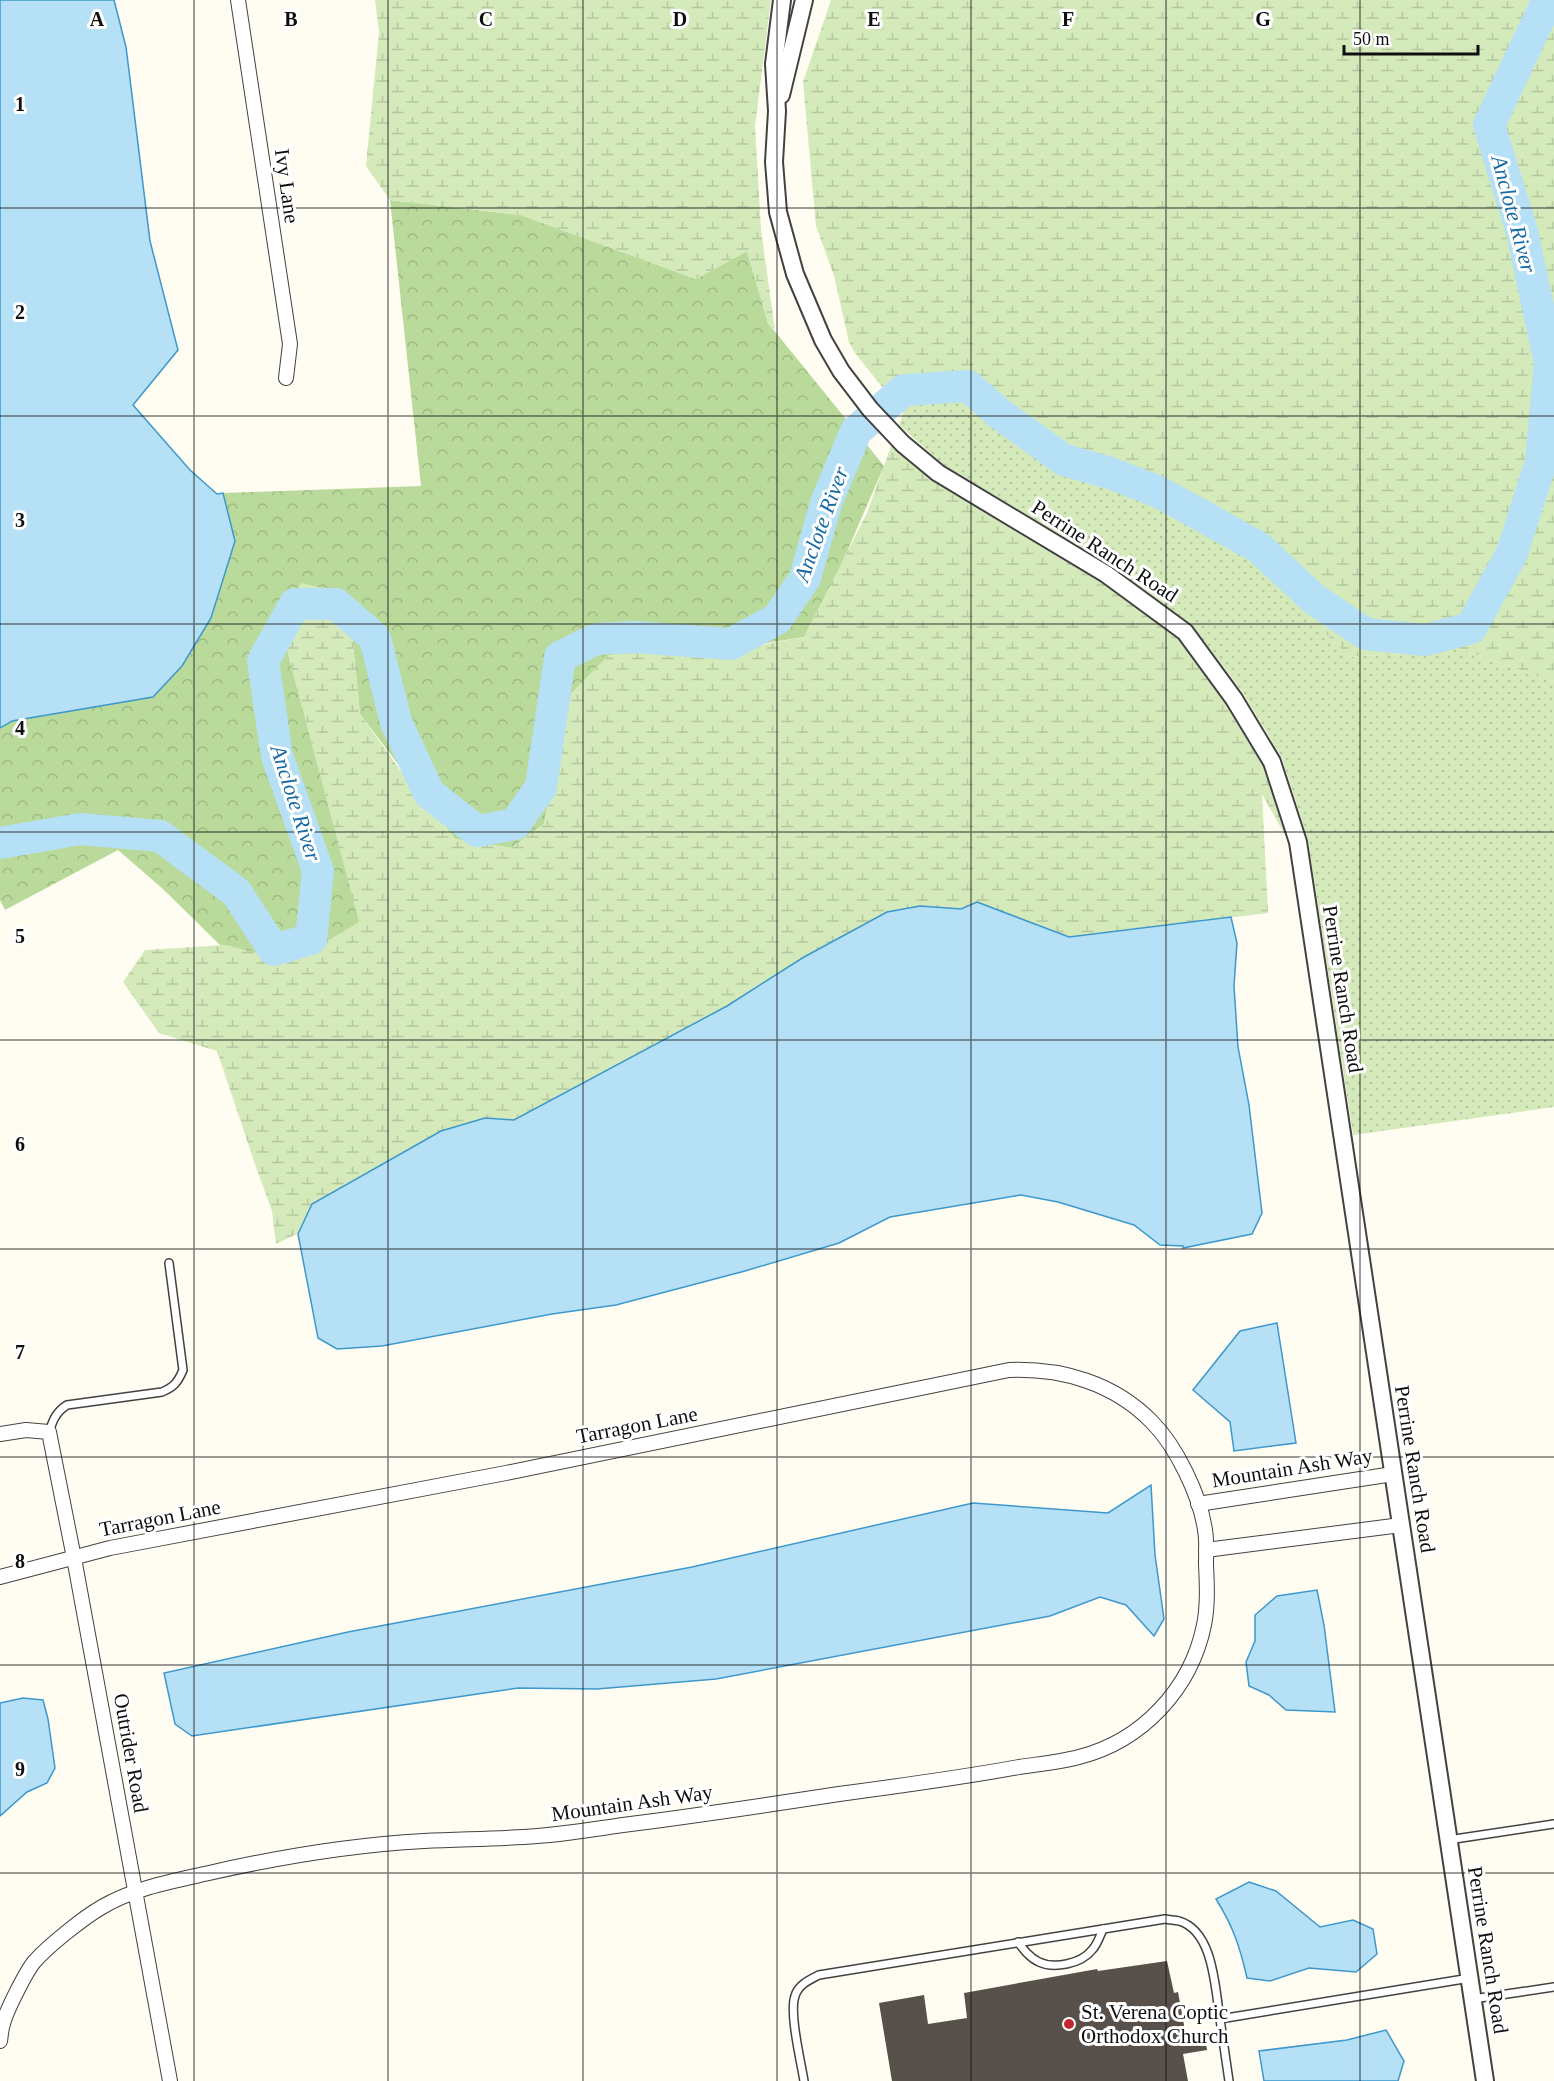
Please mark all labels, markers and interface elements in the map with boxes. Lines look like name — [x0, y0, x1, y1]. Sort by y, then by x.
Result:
text: A — [90, 8, 105, 30]
text: B — [284, 8, 298, 30]
text: C — [479, 8, 493, 30]
text: D — [673, 8, 687, 30]
text: E — [867, 8, 881, 30]
text: F — [1062, 8, 1074, 30]
text: G — [1255, 8, 1271, 30]
scale bar — [1344, 18, 1478, 56]
text: 50 m — [1353, 29, 1390, 49]
text: 1 — [15, 93, 25, 115]
street label: Ivy Lane — [270, 147, 304, 225]
water label: Anclote River — [1486, 151, 1542, 276]
text: 2 — [15, 301, 25, 323]
water label: Anclote River — [788, 463, 853, 587]
street label: Perrine Ranch Road — [1028, 495, 1183, 607]
text: 3 — [15, 509, 25, 531]
text: 4 — [15, 717, 25, 739]
water label: Anclote River — [265, 740, 327, 864]
street label: Perrine Ranch Road — [1318, 904, 1368, 1075]
text: 5 — [15, 925, 25, 947]
text: 6 — [15, 1133, 25, 1155]
text: 7 — [15, 1341, 25, 1363]
street label: Perrine Ranch Road — [1390, 1384, 1440, 1555]
street label: Tarragon Lane — [574, 1402, 700, 1448]
street label: Mountain Ash Way — [1210, 1443, 1375, 1493]
street label: Tarragon Lane — [97, 1495, 223, 1541]
text: 8 — [15, 1550, 25, 1572]
street label: Outrider Road — [109, 1691, 153, 1815]
text: 9 — [15, 1758, 25, 1780]
street label: Mountain Ash Way — [550, 1780, 715, 1826]
street label: Perrine Ranch Road — [1463, 1865, 1513, 2036]
place label: St. Verena Coptic Orthodox Church — [1081, 2000, 1229, 2048]
marker: St. Verena Coptic Orthodox Church — [1062, 2017, 1076, 2031]

